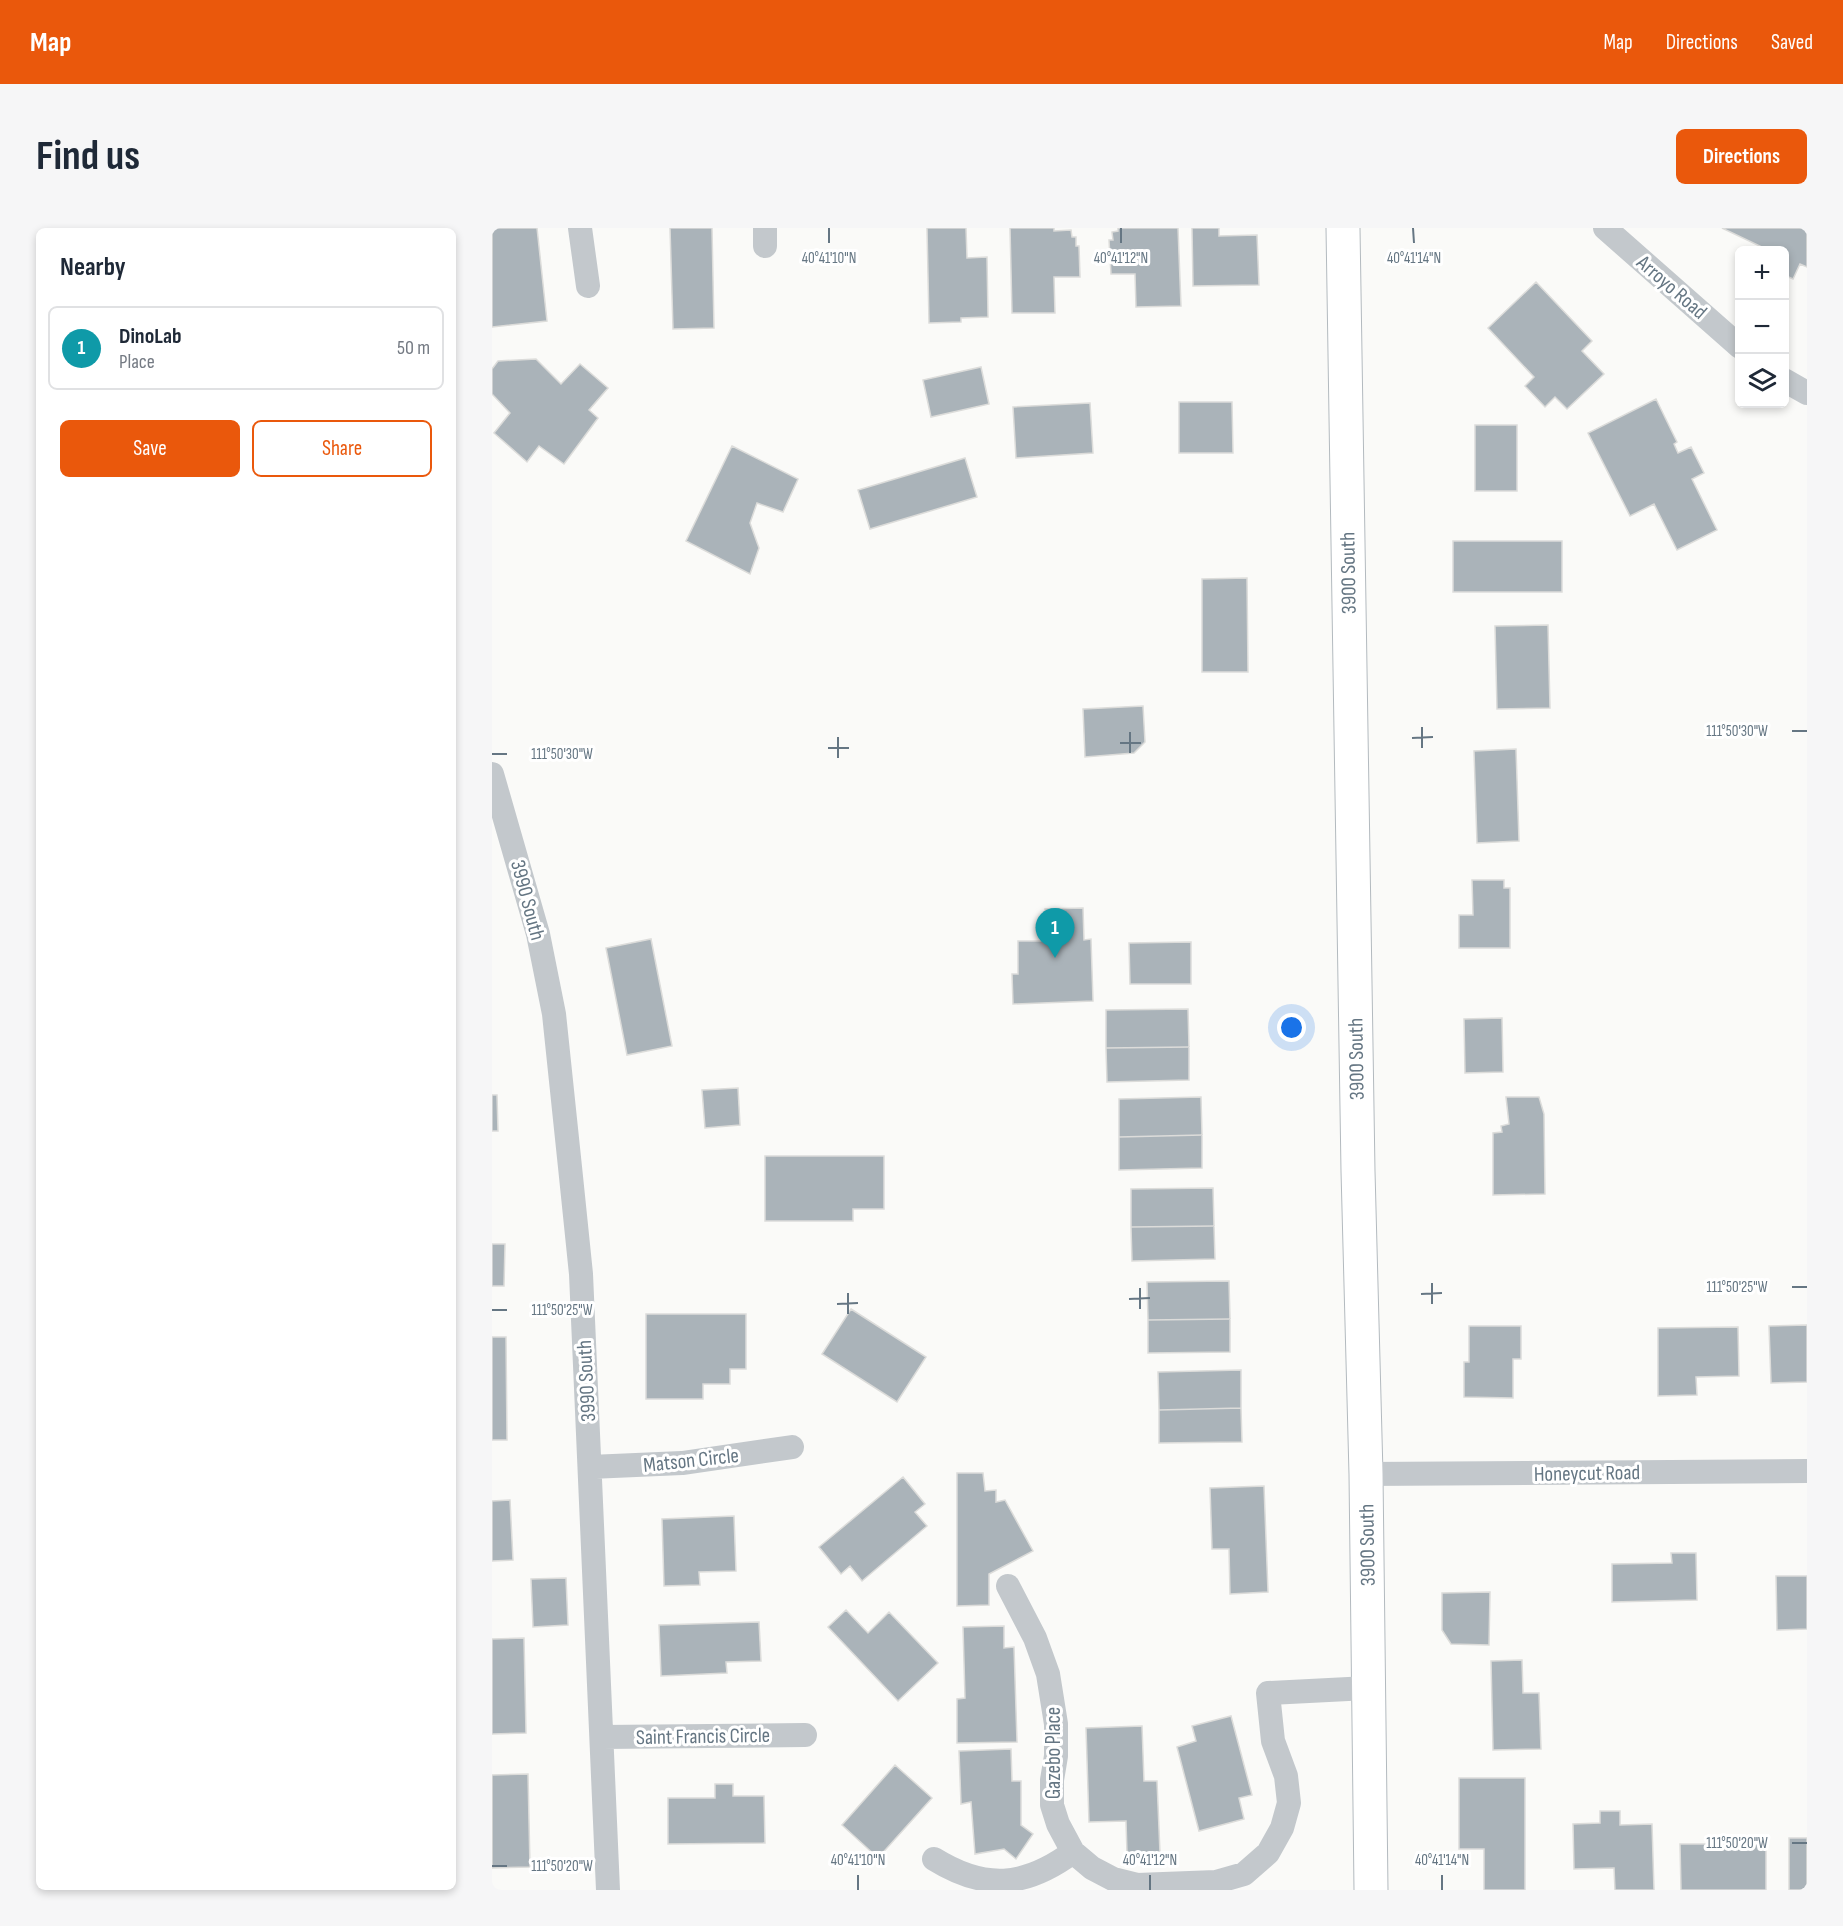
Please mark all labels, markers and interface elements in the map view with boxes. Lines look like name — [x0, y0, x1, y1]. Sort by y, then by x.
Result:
text: Map — [30, 26, 71, 59]
text: Map — [1603, 30, 1633, 55]
text: Directions — [1666, 30, 1738, 55]
text: Saved — [1771, 30, 1813, 55]
button: Directions — [1676, 129, 1807, 184]
text: Find us — [36, 131, 140, 182]
map controls — [1735, 246, 1789, 408]
button: + — [1735, 246, 1789, 300]
text: 40°41'10"N — [802, 249, 856, 268]
text: 40°41'12"N — [1094, 249, 1148, 268]
text: 40°41'14"N — [1387, 249, 1441, 268]
street label: Arroyo Road — [1631, 250, 1712, 325]
text: Nearby — [60, 252, 126, 283]
button: − — [1735, 300, 1789, 354]
text: DinoLab — [119, 323, 182, 350]
text: 1 — [78, 336, 85, 360]
text: 50 m — [397, 336, 430, 360]
text: Place — [119, 350, 155, 374]
button: layers — [1735, 354, 1789, 408]
button: Save — [60, 420, 240, 477]
button: Share — [252, 420, 432, 477]
street label: 3900 South — [1335, 532, 1362, 614]
text: 111°50'30"W — [1706, 722, 1768, 741]
text: 111°50'30"W — [531, 745, 593, 764]
street label: 3990 South — [505, 857, 550, 943]
pin: 1 — [1036, 908, 1074, 958]
your location — [1277, 1013, 1306, 1042]
street label: 3900 South — [1343, 1018, 1370, 1100]
text: 111°50'25"W — [1707, 1278, 1768, 1297]
text: 111°50'25"W — [532, 1301, 593, 1320]
street label: 3990 South — [572, 1339, 601, 1423]
street label: Matson Circle — [642, 1443, 740, 1478]
street label: Honeycut Road — [1534, 1460, 1640, 1487]
street label: 3900 South — [1354, 1504, 1381, 1586]
street label: Gazebo Place — [1041, 1707, 1066, 1799]
street label: Saint Francis Circle — [636, 1723, 770, 1750]
text: 111°50'20"W — [1706, 1834, 1768, 1853]
text: 40°41'10"N — [831, 1851, 885, 1870]
text: 40°41'12"N — [1123, 1851, 1177, 1870]
text: 40°41'14"N — [1415, 1851, 1469, 1870]
text: 111°50'20"W — [531, 1857, 593, 1876]

